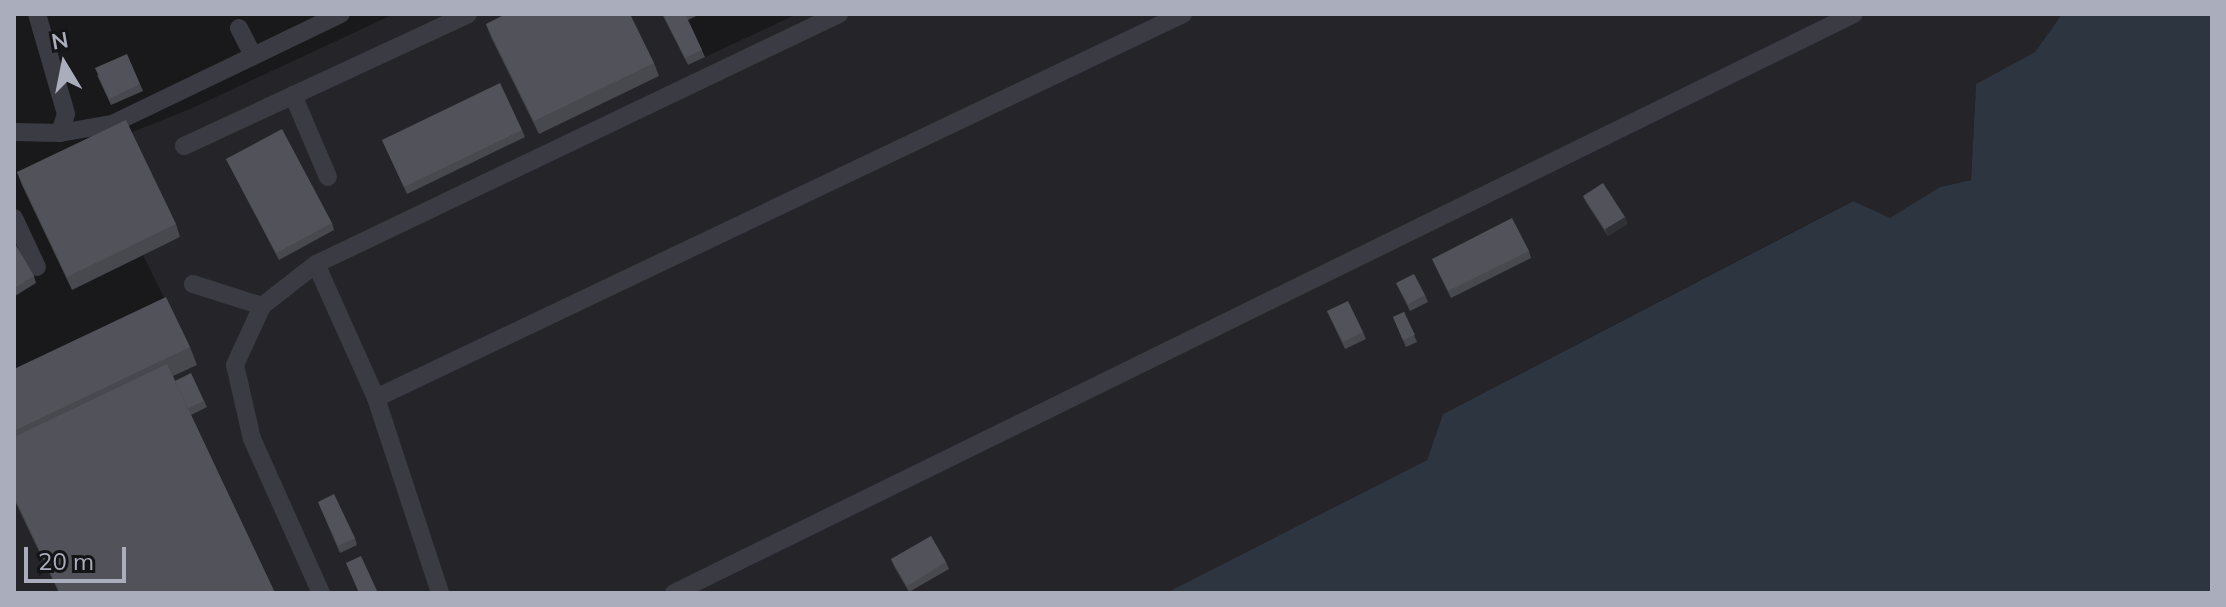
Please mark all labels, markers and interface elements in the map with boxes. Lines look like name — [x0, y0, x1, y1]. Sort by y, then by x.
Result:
north arrow — [24, 24, 104, 104]
text: N — [49, 25, 70, 56]
scale bar — [28, 531, 130, 581]
text: 20 m — [38, 546, 94, 576]

